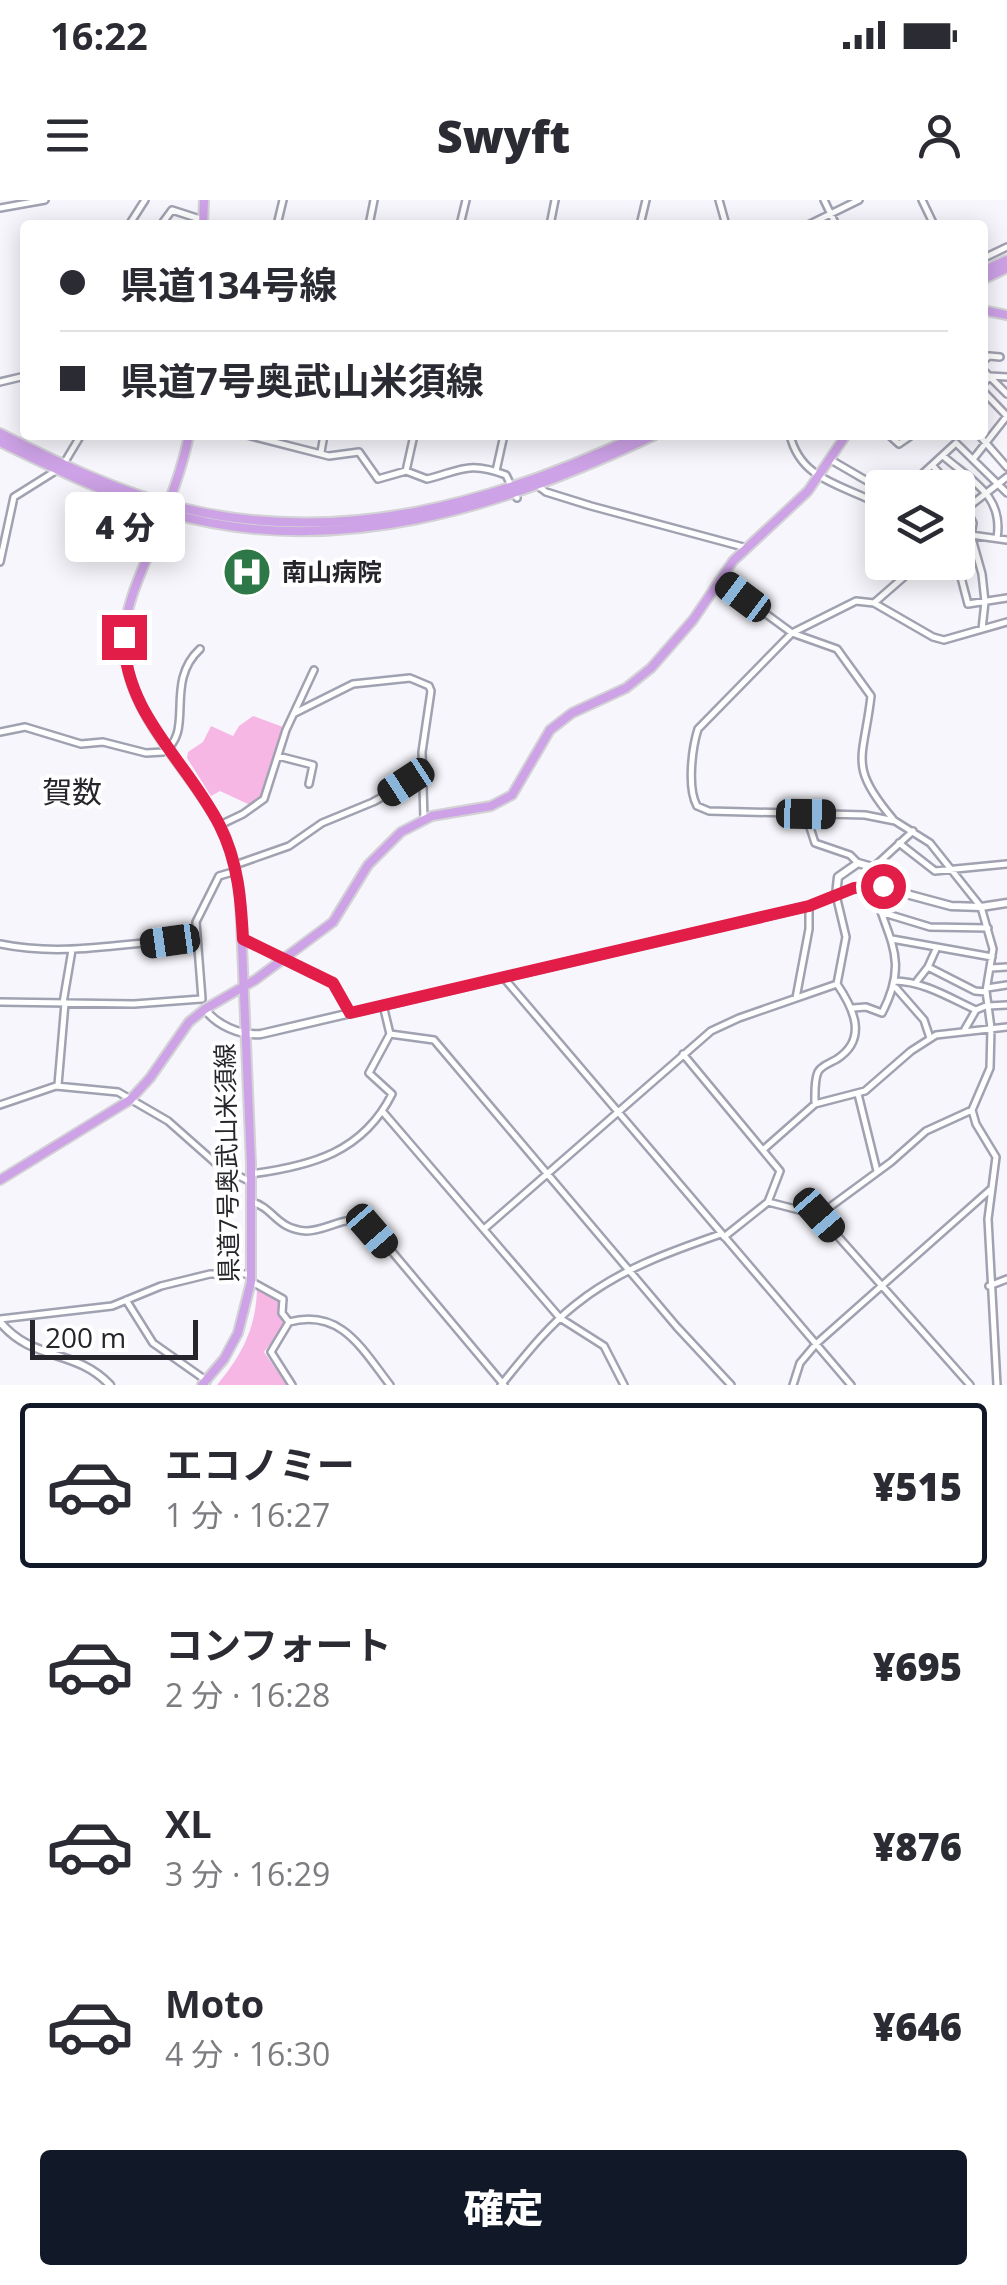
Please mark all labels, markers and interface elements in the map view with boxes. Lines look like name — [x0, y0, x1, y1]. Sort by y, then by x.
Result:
text: 16:22 — [50, 9, 148, 61]
text: Swyft — [437, 105, 570, 166]
icon: menu — [40, 108, 95, 163]
icon: person — [912, 108, 967, 163]
text: 県道134号線 — [120, 258, 337, 310]
text: 県道7号奥武山米須線 — [120, 354, 484, 406]
map controls — [865, 470, 975, 580]
button: layers — [865, 470, 975, 580]
callout: 4 分 — [64, 492, 184, 562]
text: 4 分 — [95, 505, 155, 548]
hospital icon: 南山病院 — [221, 546, 273, 598]
place label: 南山病院 — [282, 554, 382, 588]
car — [710, 567, 776, 627]
route end — [102, 615, 147, 660]
car — [373, 753, 439, 811]
district label: 賀数 — [42, 771, 102, 812]
car — [776, 798, 836, 830]
route start — [861, 864, 906, 909]
car — [138, 922, 202, 960]
street label: 県道7号奥武山米須線 — [207, 1043, 245, 1283]
car — [788, 1183, 850, 1247]
car — [341, 1199, 403, 1263]
scale bar — [30, 1315, 198, 1360]
text: 200 m — [45, 1318, 126, 1356]
text: エコノミー — [165, 1438, 355, 1490]
icon: car — [45, 1441, 135, 1531]
text: ¥515 — [873, 1460, 962, 1512]
text: 1 分 · 16:27 — [165, 1493, 330, 1536]
text: コンフォート — [165, 1618, 392, 1670]
icon: car — [45, 1621, 135, 1711]
text: ¥695 — [873, 1640, 962, 1692]
text: 2 分 · 16:28 — [165, 1673, 330, 1716]
text: XL — [165, 1797, 212, 1849]
icon: car — [45, 1801, 135, 1891]
text: ¥876 — [873, 1820, 962, 1872]
text: 3 分 · 16:29 — [165, 1852, 330, 1895]
text: Moto — [165, 1977, 264, 2029]
icon: car — [45, 1981, 135, 2071]
text: ¥646 — [873, 2000, 962, 2052]
text: 4 分 · 16:30 — [165, 2032, 330, 2075]
button: 確定 — [40, 2150, 967, 2265]

